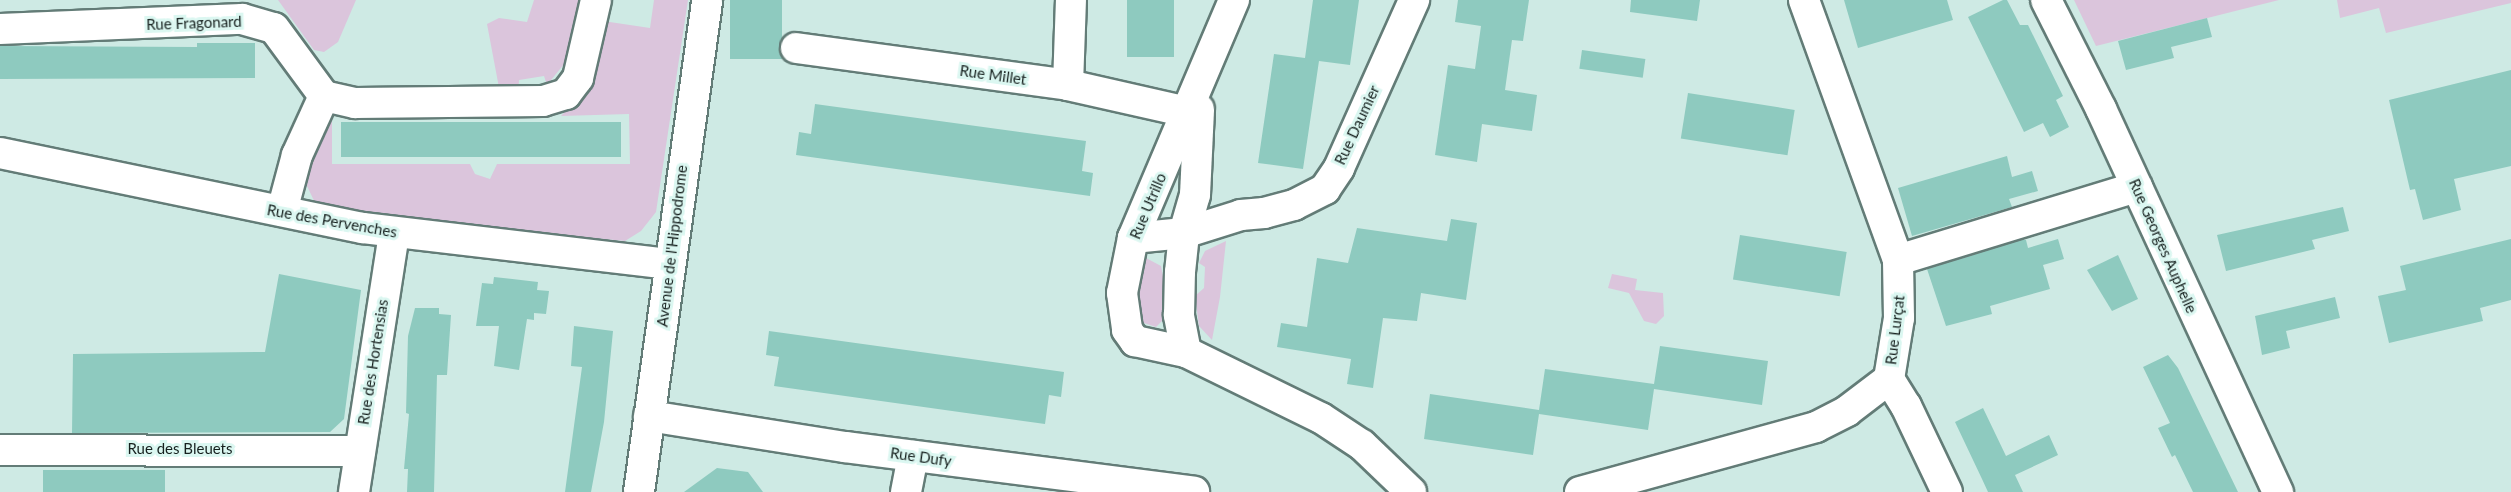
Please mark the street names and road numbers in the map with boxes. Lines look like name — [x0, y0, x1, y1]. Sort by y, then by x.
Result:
street label: Rue Fragonard — [146, 12, 242, 34]
street label: Rue Millet — [959, 61, 1027, 89]
street label: Rue Daumier — [1331, 82, 1383, 168]
street label: Avenue de l'Hippodrome — [653, 164, 691, 328]
street label: Rue Utrillo — [1126, 170, 1170, 242]
street label: Rue Georges Auphelle — [2125, 176, 2201, 316]
street label: Rue des Pervenches — [266, 201, 398, 241]
street label: Rue Lurçat — [1882, 294, 1908, 366]
street label: Rue des Hortensias — [354, 298, 392, 426]
street label: Rue des Bleuets — [128, 440, 232, 458]
street label: Rue Dufy — [889, 444, 953, 470]

